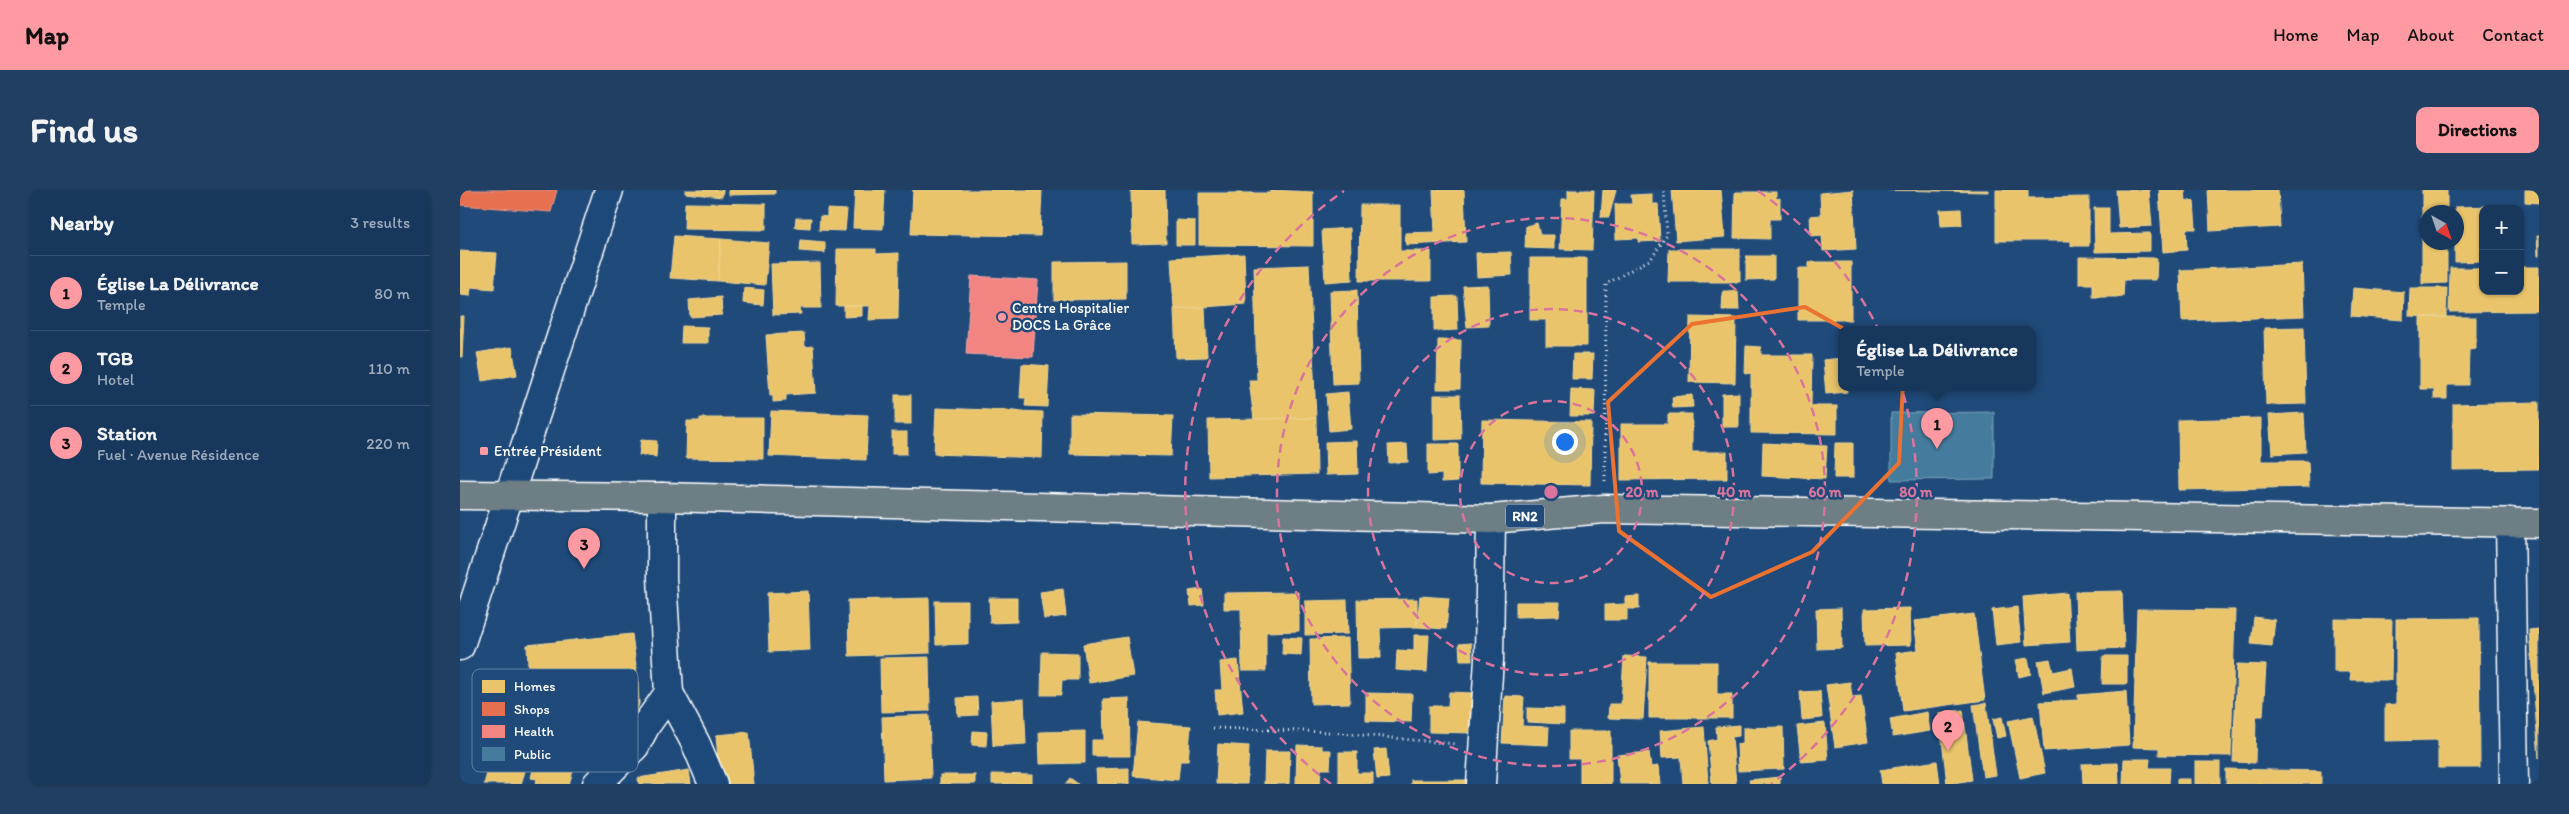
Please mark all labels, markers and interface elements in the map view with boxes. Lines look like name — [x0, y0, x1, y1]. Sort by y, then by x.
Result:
text: Map — [25, 21, 69, 50]
text: Home — [2273, 24, 2319, 46]
text: Map — [2347, 24, 2380, 46]
text: About — [2408, 24, 2454, 46]
text: Contact — [2482, 24, 2544, 46]
button: Directions — [2416, 107, 2539, 153]
text: Find us — [30, 109, 138, 151]
north arrow — [2419, 205, 2464, 250]
map controls — [2479, 205, 2524, 295]
button: + — [2479, 205, 2524, 250]
text: Nearby — [50, 210, 114, 235]
text: 3 results — [350, 213, 410, 232]
button: − — [2479, 250, 2524, 295]
text: Église La Délivrance — [97, 272, 259, 295]
text: 1 — [62, 284, 70, 303]
text: 80 m — [374, 284, 410, 303]
text: Temple — [97, 295, 146, 314]
place label: Centre Hospitalier DOCS La Grâce — [1012, 299, 1129, 334]
marker: Centre Hospitalier DOCS La Grâce — [996, 311, 1008, 323]
popup — [1838, 326, 2036, 391]
text: Église La Délivrance — [1856, 338, 2018, 361]
text: TGB — [97, 347, 133, 370]
text: 2 — [62, 359, 70, 378]
text: 110 m — [368, 359, 410, 378]
text: Temple — [1856, 361, 1905, 380]
text: Hotel — [97, 370, 134, 389]
pin: 1 — [1921, 408, 1953, 449]
text: Station — [97, 422, 157, 445]
your location — [1552, 429, 1578, 455]
text: 3 — [62, 434, 70, 453]
text: 220 m — [366, 434, 410, 453]
place label: Entrée Président — [494, 442, 602, 460]
text: Fuel · Avenue Résidence — [97, 445, 259, 464]
marker: Entrée Président — [478, 445, 490, 457]
centre of rings — [1542, 483, 1560, 501]
text: 20 m — [1625, 483, 1659, 501]
text: 40 m — [1717, 483, 1752, 501]
text: 60 m — [1808, 483, 1842, 501]
text: 80 m — [1899, 483, 1933, 501]
road number: RN2 — [1506, 504, 1544, 528]
pin: 3 — [568, 528, 600, 569]
legend — [472, 669, 638, 772]
text: Homes — [514, 678, 556, 695]
text: Shops — [514, 701, 550, 718]
pin: 2 — [1932, 710, 1964, 751]
text: Health — [514, 723, 554, 740]
text: Public — [514, 746, 552, 763]

